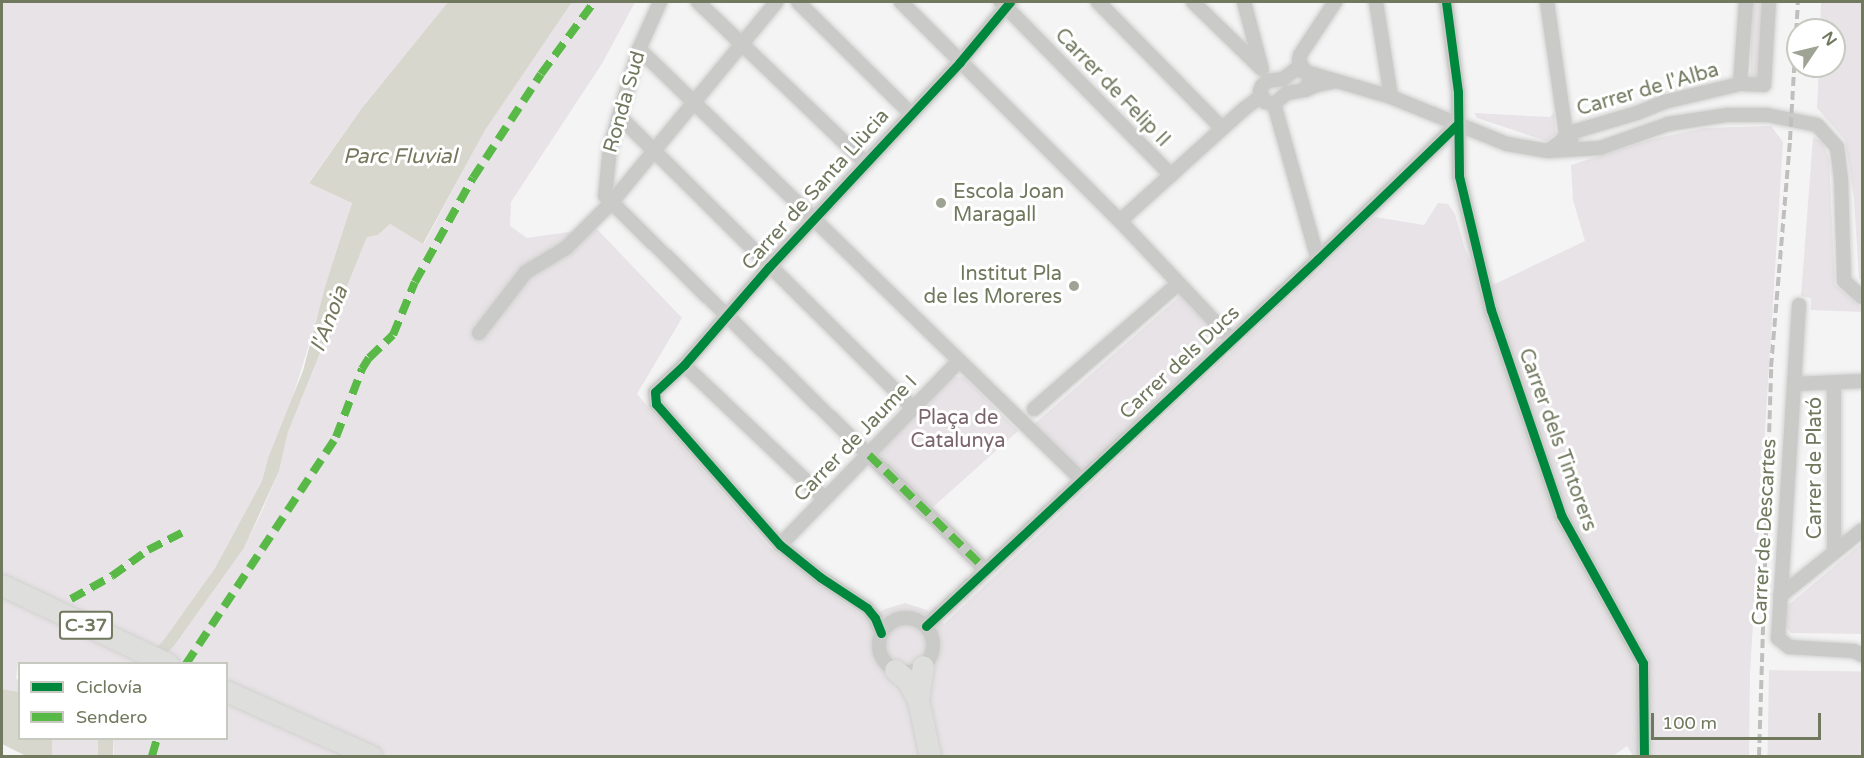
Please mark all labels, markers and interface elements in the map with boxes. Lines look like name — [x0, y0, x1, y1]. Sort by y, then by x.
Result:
north arrow — [1786, 18, 1846, 78]
street label: Carrer de Felip II — [1049, 24, 1175, 152]
text: N — [1817, 28, 1841, 50]
street label: Ronda Sud — [599, 48, 651, 156]
street label: Carrer de l'Alba — [1574, 58, 1722, 122]
street label: Carrer de Santa Llùcia — [737, 104, 895, 276]
water label: Parc Fluvial — [343, 144, 457, 170]
place label: Escola Joan Maragall — [953, 180, 1064, 227]
marker: Escola Joan Maragall — [934, 196, 948, 210]
place label: Institut Pla de les Moreres — [924, 262, 1062, 309]
marker: Institut Pla de les Moreres — [1067, 279, 1081, 293]
water label: l'Anoia — [306, 283, 354, 355]
street label: Carrer dels Ducs — [1115, 301, 1245, 425]
street label: Carrer dels Tintorers — [1513, 345, 1601, 535]
street label: Carrer de Jaume I — [789, 371, 923, 507]
street label: Carrer de Plató — [1803, 397, 1827, 539]
park label: Plaça de Catalunya — [911, 406, 1005, 453]
street label: Carrer de Descartes — [1748, 438, 1782, 626]
road number: C-37 — [58, 610, 115, 640]
legend — [18, 662, 228, 740]
text: Ciclovía — [76, 676, 142, 698]
scale bar — [1654, 701, 1824, 739]
text: Sendero — [76, 706, 147, 728]
text: 100 m — [1662, 712, 1717, 734]

